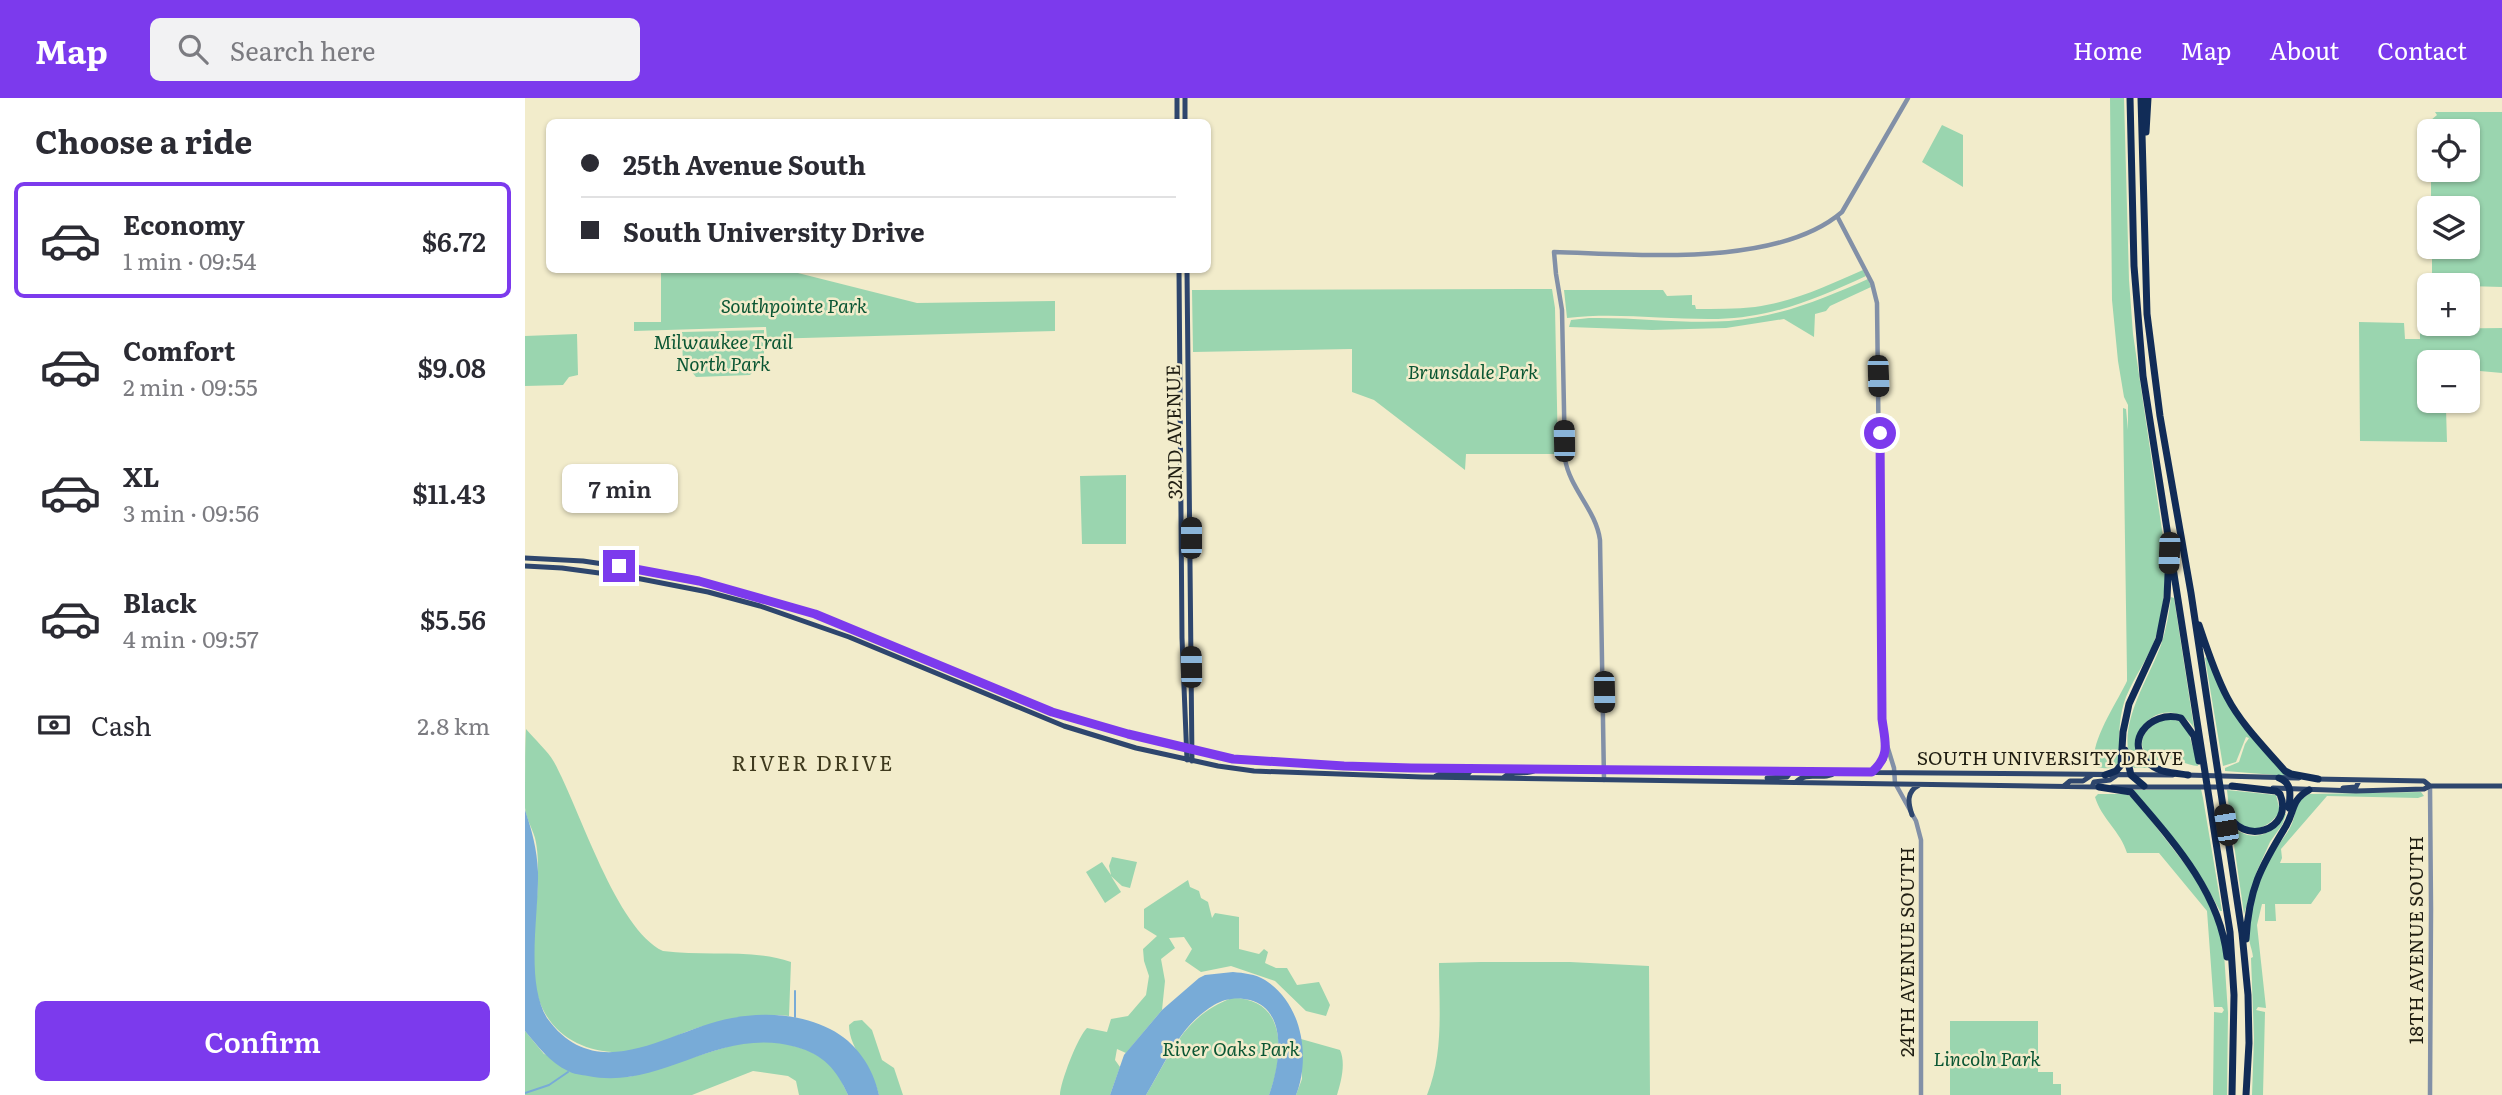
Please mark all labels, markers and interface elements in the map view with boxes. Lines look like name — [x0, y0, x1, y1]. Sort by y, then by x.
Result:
search box — [150, 18, 640, 81]
text: Map — [35, 25, 108, 74]
icon: search — [174, 30, 212, 68]
text: Search here — [230, 30, 376, 69]
text: Home — [2073, 32, 2142, 67]
text: Map — [2180, 32, 2231, 67]
text: About — [2269, 32, 2339, 67]
text: Contact — [2377, 32, 2467, 67]
text: Choose a ride — [35, 116, 252, 164]
map controls — [2417, 119, 2480, 413]
button: locate — [2417, 119, 2480, 182]
text: 25th Avenue South — [623, 144, 866, 183]
button: layers — [2417, 196, 2480, 259]
text: Economy — [123, 204, 245, 243]
icon: car — [39, 209, 102, 272]
text: South University Drive — [623, 211, 925, 250]
text: $6.72 — [422, 221, 486, 260]
text: 1 min · 09:54 — [123, 243, 256, 277]
button: + — [2417, 273, 2480, 336]
park label: Southpointe Park — [721, 291, 868, 319]
park label: Milwaukee Trail North Park — [653, 327, 793, 377]
text: Comfort — [123, 330, 235, 369]
icon: car — [39, 335, 102, 398]
text: $9.08 — [418, 347, 486, 386]
button: − — [2417, 350, 2480, 413]
car — [1867, 355, 1890, 397]
park label: Brunsdale Park — [1408, 357, 1539, 385]
street label: 32ND AVENUE — [1158, 364, 1188, 500]
text: 2 min · 09:55 — [123, 369, 258, 403]
route start — [1864, 417, 1896, 449]
car — [1554, 420, 1575, 462]
text: XL — [123, 456, 160, 495]
icon: car — [39, 461, 102, 524]
callout: 7 min — [561, 464, 677, 514]
text: 7 min — [588, 471, 652, 505]
text: $11.43 — [412, 473, 486, 512]
text: 3 min · 09:56 — [123, 495, 259, 529]
car — [1181, 517, 1202, 559]
car — [2158, 532, 2181, 574]
route end — [603, 550, 635, 582]
text: Black — [123, 582, 197, 621]
icon: car — [39, 587, 102, 650]
text: $5.56 — [420, 599, 486, 638]
text: 4 min · 09:57 — [123, 621, 259, 655]
car — [1181, 646, 1202, 688]
car — [1594, 671, 1615, 713]
text: Cash — [91, 705, 152, 744]
icon: cash — [35, 706, 73, 744]
text: 2.8 km — [417, 708, 490, 742]
street label: SOUTH UNIVERSITY DRIVE — [1917, 743, 2183, 771]
district label: RIVER DRIVE — [732, 746, 894, 777]
car — [2213, 803, 2240, 847]
street label: 18TH AVENUE SOUTH — [2401, 836, 2429, 1044]
street label: 24TH AVENUE SOUTH — [1892, 847, 1920, 1057]
button: Confirm — [35, 1001, 490, 1081]
park label: River Oaks Park — [1162, 1034, 1301, 1062]
park label: Lincoln Park — [1933, 1044, 2041, 1072]

